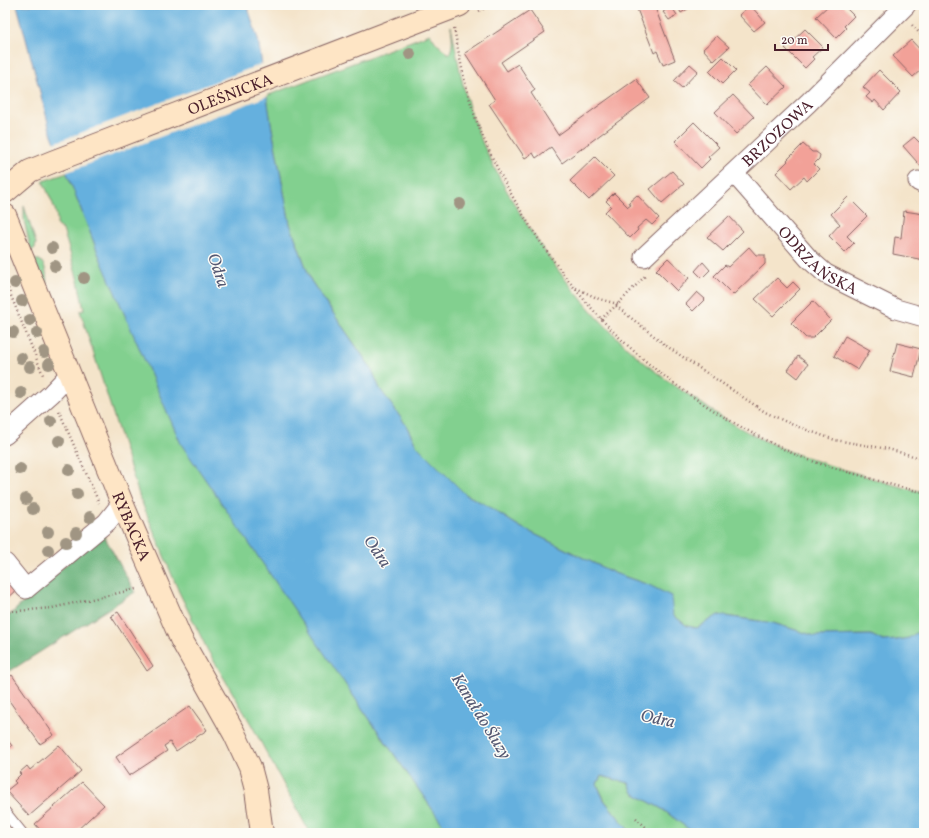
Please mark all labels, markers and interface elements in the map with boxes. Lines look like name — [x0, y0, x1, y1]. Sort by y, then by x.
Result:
scale bar — [775, 26, 828, 52]
text: 20 m — [781, 33, 808, 49]
street label: OLEŚNICKA — [185, 69, 276, 122]
street label: BRZOZOWA — [738, 95, 818, 173]
street label: ODRZAŃSKA — [772, 222, 861, 301]
water label: Odra — [201, 250, 234, 291]
street label: RYBACKA — [106, 489, 155, 565]
water label: Odra — [358, 531, 396, 573]
water label: Kanał do Śluzy — [445, 670, 516, 764]
water label: Odra — [638, 705, 677, 734]

